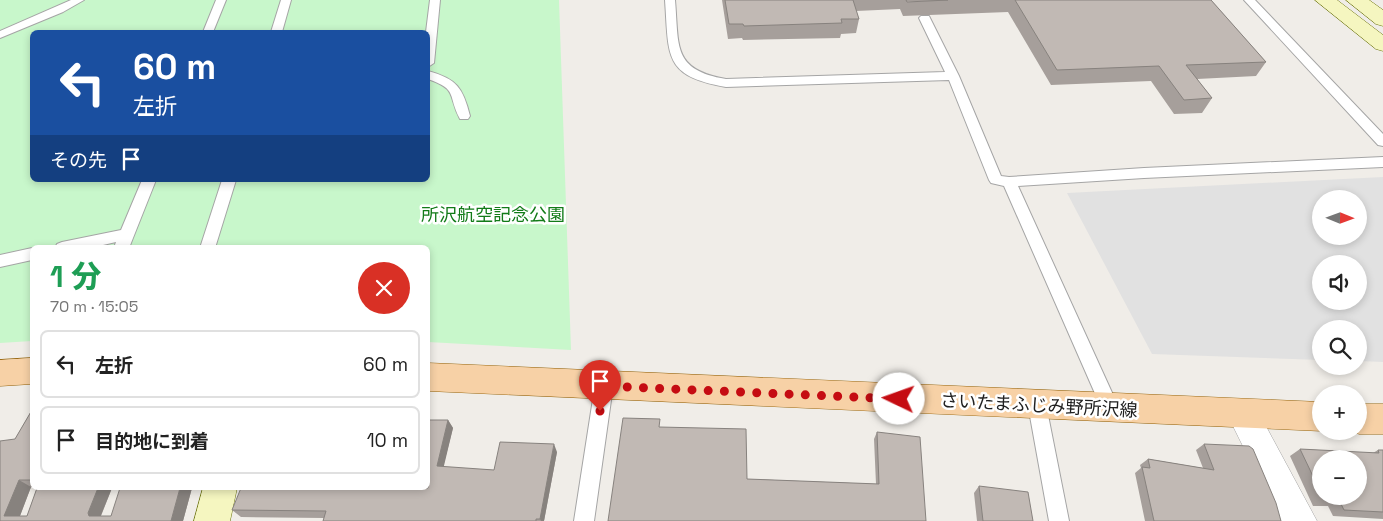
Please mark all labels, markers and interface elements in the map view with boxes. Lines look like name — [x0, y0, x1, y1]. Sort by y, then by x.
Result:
text: 60 m — [133, 45, 216, 89]
icon: left — [50, 50, 115, 115]
text: 左折 — [133, 92, 177, 120]
icon: arrive — [117, 145, 145, 173]
text: その先 — [50, 148, 107, 173]
north arrow — [1312, 190, 1368, 245]
map controls — [1312, 190, 1367, 505]
park label: 所沢航空記念公園 — [421, 203, 565, 226]
button: sound — [1312, 255, 1367, 310]
text: 1 分 — [50, 257, 101, 296]
button: close — [358, 262, 410, 314]
text: 70 m · 15:05 — [50, 296, 138, 317]
button: search — [1312, 320, 1367, 375]
icon: left — [52, 350, 80, 378]
text: 60 m — [363, 352, 408, 377]
text: 左折 — [95, 353, 133, 378]
pin — [579, 360, 621, 411]
icon: arrive — [586, 367, 614, 395]
position arrow — [872, 372, 924, 424]
button: + — [1312, 385, 1367, 440]
street label: さいたまふじみ野所沢線 — [940, 388, 1138, 422]
icon: arrive — [52, 426, 80, 454]
text: 10 m — [367, 428, 408, 453]
text: 目的地に到着 — [95, 429, 209, 454]
button: − — [1312, 450, 1367, 505]

